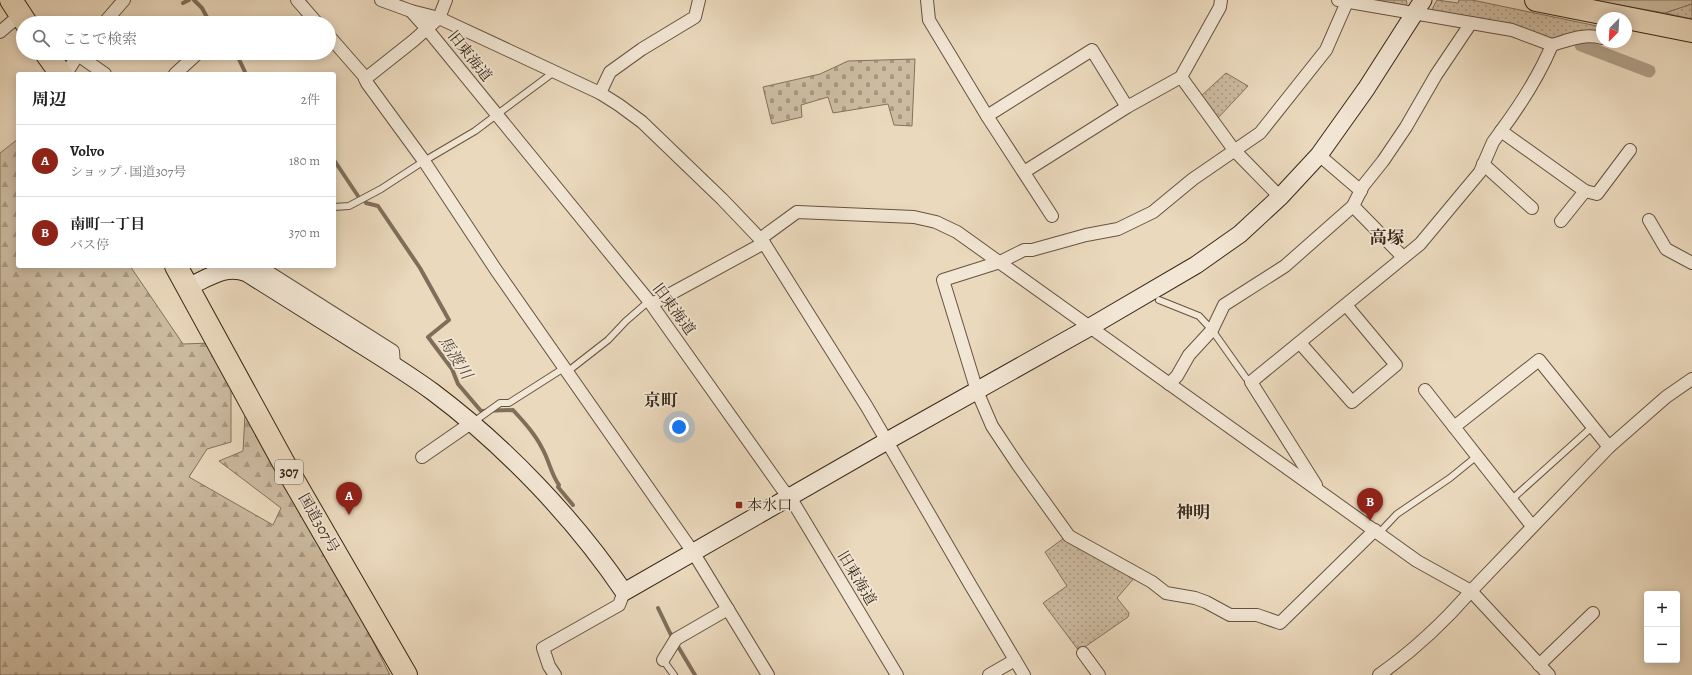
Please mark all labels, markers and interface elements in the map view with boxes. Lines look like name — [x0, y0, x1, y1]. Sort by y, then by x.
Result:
north arrow — [1596, 12, 1632, 48]
search box — [16, 16, 336, 60]
street label: 旧東海道 — [443, 26, 497, 86]
icon: search — [30, 27, 52, 49]
text: ここで検索 — [62, 29, 137, 49]
text: 周辺 — [32, 88, 66, 111]
text: 2件 — [301, 91, 320, 108]
text: Volvo — [70, 141, 105, 161]
text: A — [41, 152, 49, 169]
text: 180 m — [289, 152, 320, 169]
text: ショップ · 国道307号 — [70, 163, 186, 180]
text: 南町一丁目 — [70, 214, 145, 234]
text: B — [41, 224, 49, 241]
text: 370 m — [289, 224, 320, 241]
district label: 高塚 — [1370, 226, 1404, 249]
text: バス停 — [70, 236, 109, 253]
street label: 旧東海道 — [648, 279, 700, 339]
water label: 馬渡川 — [433, 331, 479, 385]
district label: 京町 — [644, 389, 678, 412]
your location — [669, 417, 689, 437]
road number: 307 — [275, 460, 303, 484]
pin: A — [336, 482, 362, 515]
pin: B — [1357, 488, 1383, 521]
street label: 国道307号 — [294, 490, 344, 556]
place label: 本水口 — [747, 495, 792, 515]
marker: 本水口 — [734, 500, 744, 510]
district label: 神明 — [1176, 501, 1210, 524]
street label: 旧東海道 — [833, 547, 881, 609]
map controls — [1644, 591, 1680, 663]
button: + — [1644, 591, 1680, 627]
button: − — [1644, 627, 1680, 663]

